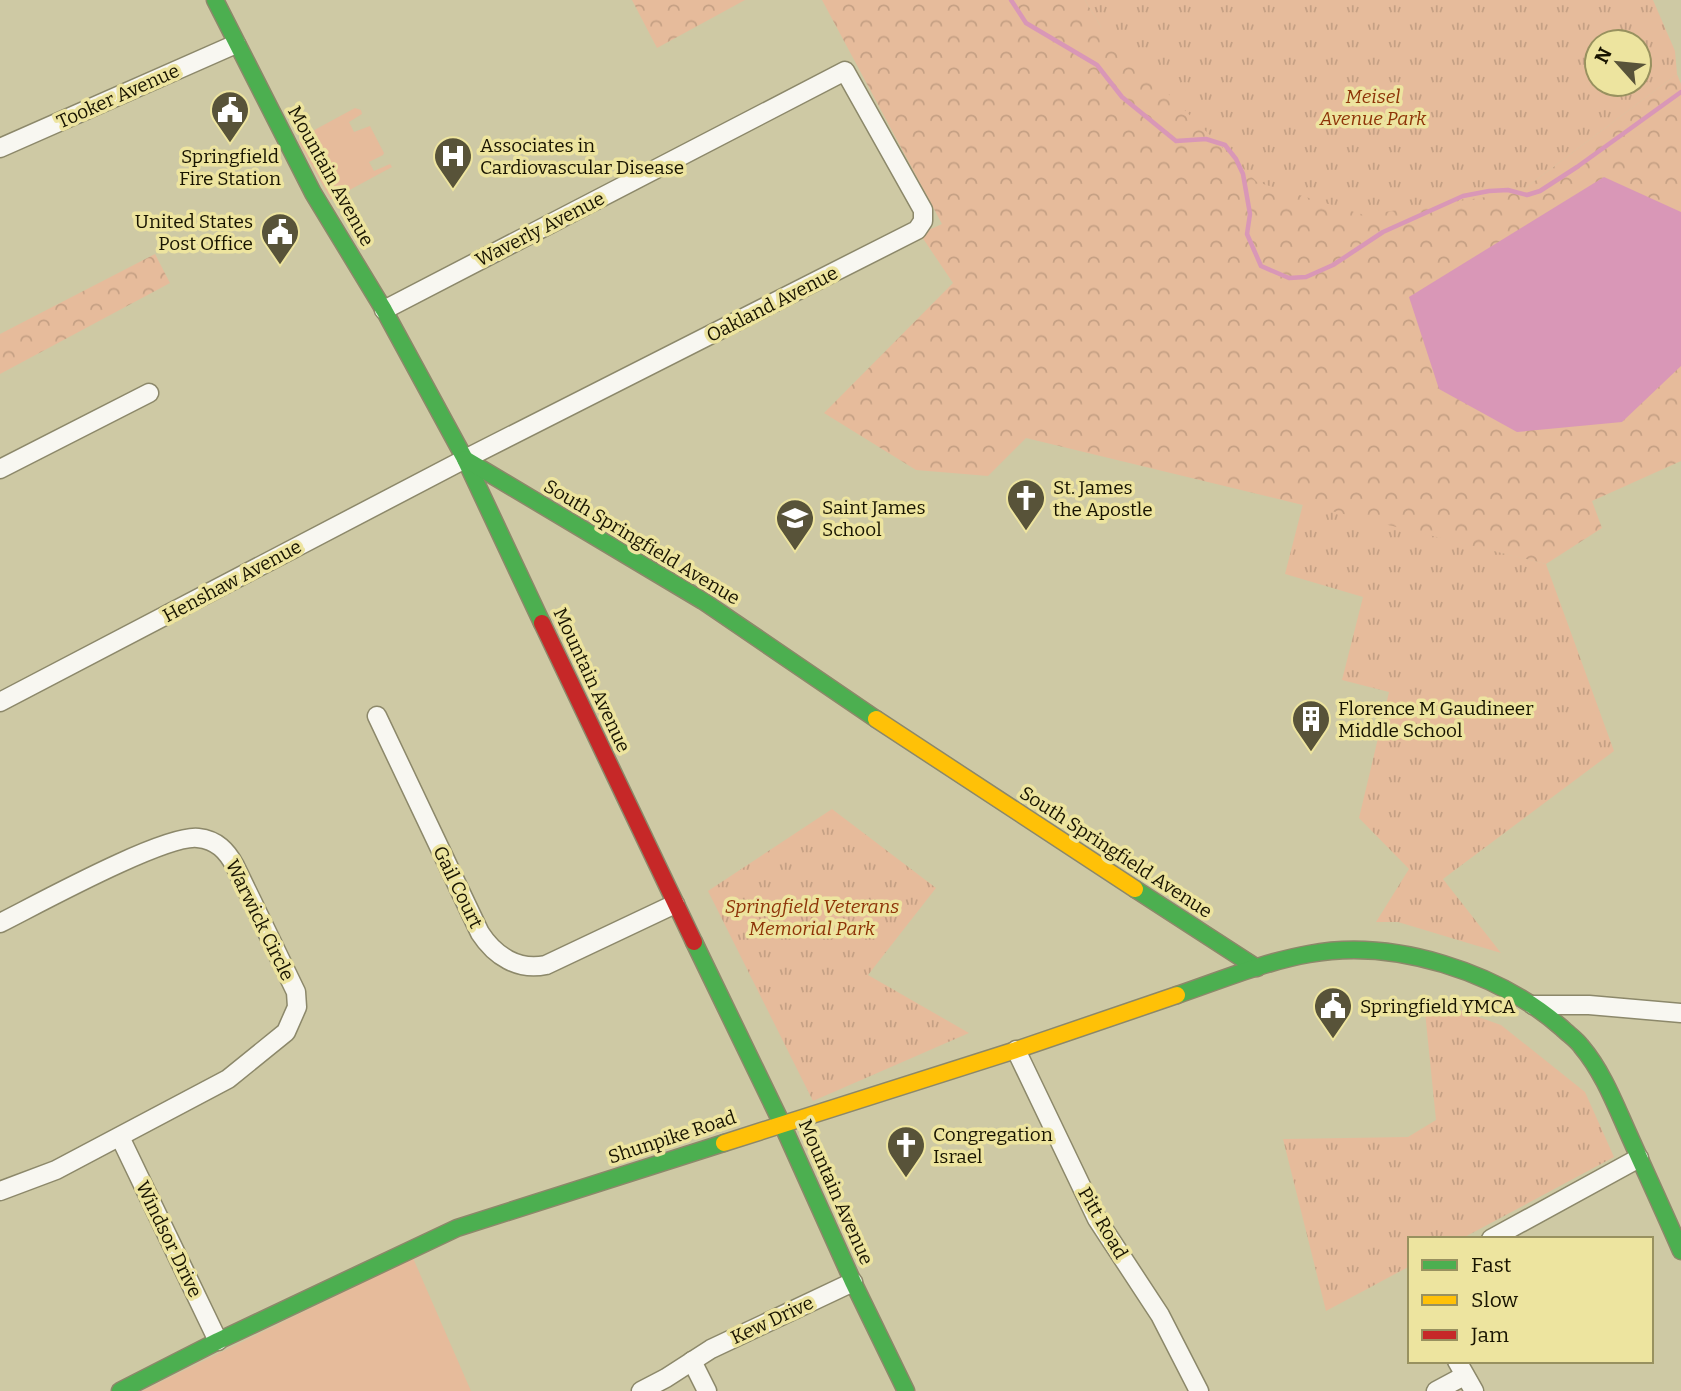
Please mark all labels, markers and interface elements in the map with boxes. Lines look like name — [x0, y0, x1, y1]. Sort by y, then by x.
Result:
north arrow — [1583, 28, 1653, 98]
text: N — [1590, 43, 1617, 67]
street label: Tooker Avenue — [53, 59, 183, 133]
park label: Meisel Avenue Park — [1319, 85, 1427, 130]
public building icon: Springfield Fire Station — [209, 89, 251, 144]
street label: Mountain Avenue — [283, 102, 379, 250]
place label: Associates in Cardiovascular Disease — [480, 134, 684, 179]
hospital icon: Associates in Cardiovascular Disease — [432, 135, 474, 190]
place label: Springfield Fire Station — [179, 145, 281, 190]
street label: Waverly Avenue — [472, 187, 608, 271]
place label: United States Post Office — [135, 210, 253, 255]
public building icon: United States Post Office — [259, 211, 301, 266]
street label: Oakland Avenue — [703, 261, 841, 347]
street label: South Springfield Avenue — [540, 474, 744, 610]
place label: St. James the Apostle — [1053, 476, 1153, 521]
church icon: St. James the Apostle — [1005, 477, 1047, 532]
place label: Saint James School — [822, 496, 926, 541]
school or university icon: Saint James School — [774, 497, 816, 552]
street label: Henshaw Avenue — [159, 535, 305, 627]
street label: Mountain Avenue — [548, 604, 636, 756]
place label: Florence M Gaudineer Middle School — [1338, 697, 1534, 742]
building icon: Florence M Gaudineer Middle School — [1290, 698, 1332, 753]
street label: South Springfield Avenue — [1016, 781, 1216, 923]
street label: Gail Court — [428, 842, 488, 932]
street label: Warwick Circle — [221, 856, 299, 984]
park label: Springfield Veterans Memorial Park — [725, 895, 899, 940]
public building icon: Springfield YMCA — [1312, 985, 1354, 1040]
place label: Springfield YMCA — [1360, 995, 1516, 1018]
street label: Shunpike Road — [605, 1106, 739, 1168]
street label: Mountain Avenue — [794, 1116, 878, 1268]
place label: Congregation Israel — [933, 1123, 1053, 1168]
church icon: Congregation Israel — [885, 1124, 927, 1179]
street label: Windsor Drive — [131, 1177, 207, 1301]
street label: Pitt Road — [1073, 1183, 1133, 1263]
legend — [1408, 1237, 1653, 1363]
text: Fast — [1471, 1252, 1512, 1278]
text: Slow — [1471, 1287, 1518, 1313]
street label: Kew Drive — [727, 1291, 817, 1349]
text: Jam — [1470, 1322, 1509, 1348]

